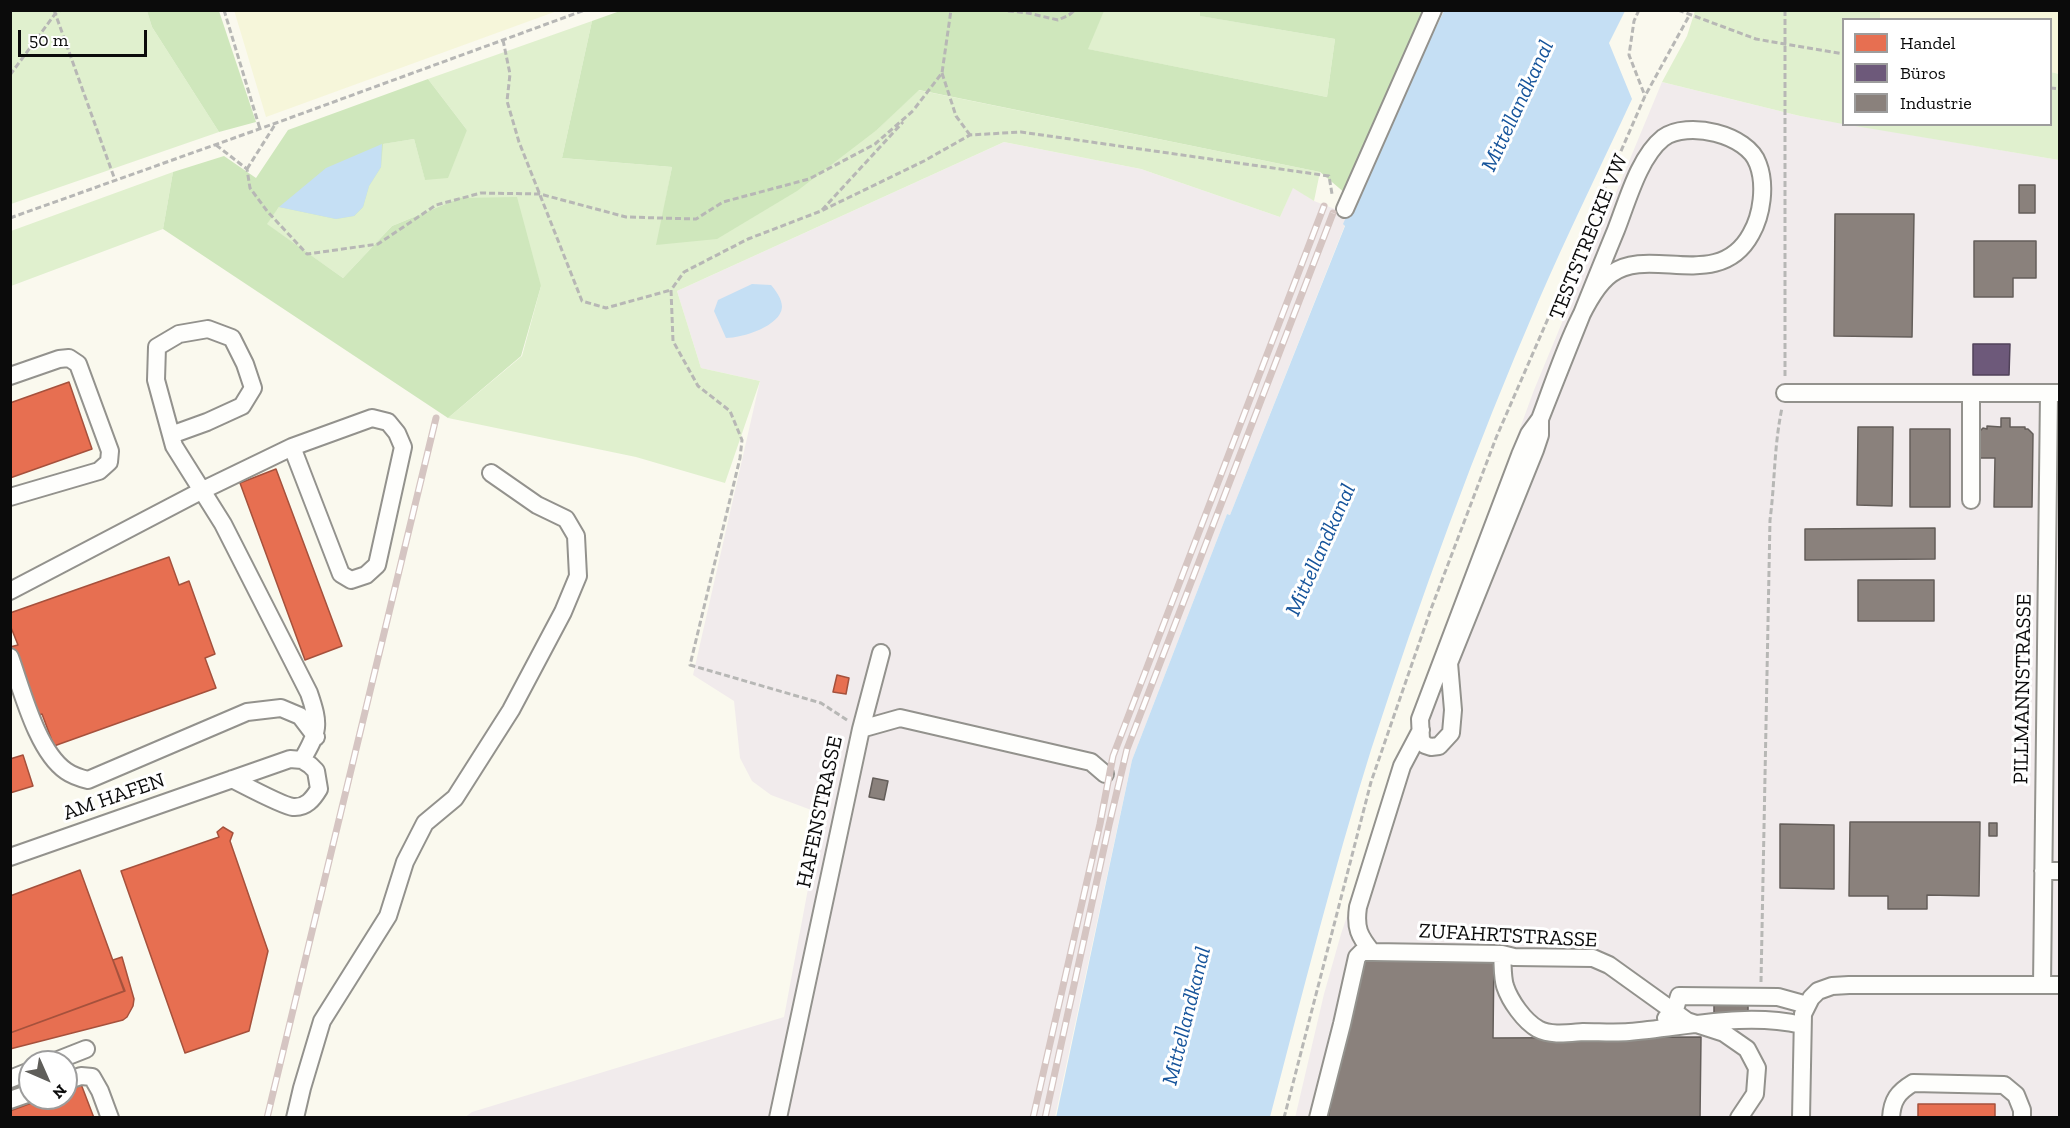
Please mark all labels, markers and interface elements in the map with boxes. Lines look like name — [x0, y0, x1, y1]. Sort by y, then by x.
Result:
scale bar — [21, 18, 150, 56]
legend — [1842, 18, 2052, 126]
text: 50 m — [29, 29, 68, 51]
text: Handel — [1900, 32, 1956, 54]
water label: Mittellandkanal — [1476, 36, 1560, 176]
text: Büros — [1900, 62, 1946, 84]
text: Industrie — [1900, 92, 1972, 114]
street label: TESTSTRECKE VW — [1544, 150, 1634, 324]
water label: Mittellandkanal — [1280, 480, 1362, 620]
street label: PILLMANNSTRASSE — [2009, 594, 2037, 784]
street label: HAFENSTRASSE — [792, 734, 848, 890]
street label: AM HAFEN — [60, 768, 168, 826]
street label: ZUFAHRTSTRASSE — [1418, 919, 1598, 953]
water label: Mittellandkanal — [1157, 944, 1217, 1088]
north arrow — [18, 1050, 78, 1110]
text: N — [49, 1081, 71, 1103]

